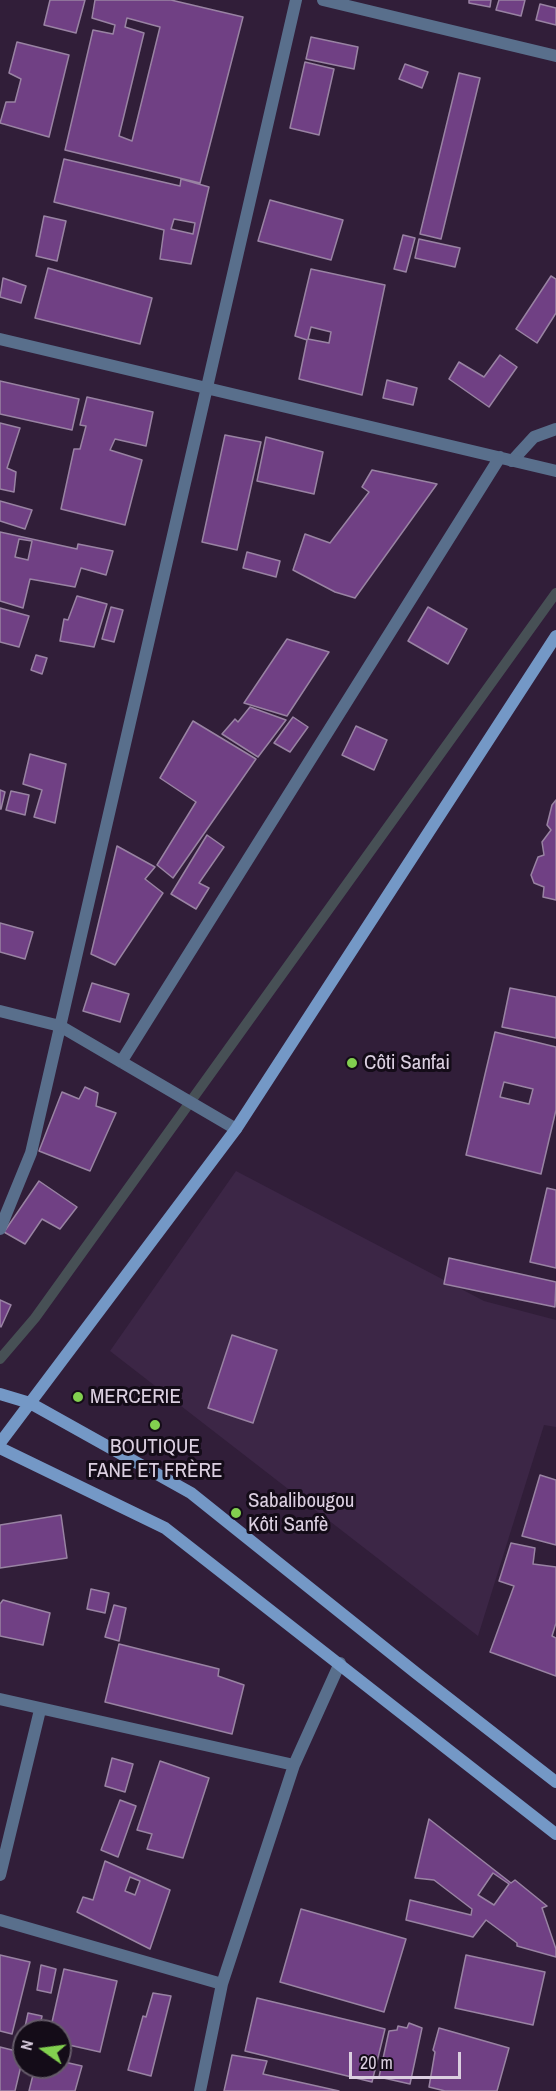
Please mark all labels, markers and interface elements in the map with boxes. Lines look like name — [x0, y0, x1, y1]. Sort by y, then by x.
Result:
place label: Côti Sanfai — [364, 1050, 450, 1076]
marker: Côti Sanfai — [345, 1056, 359, 1070]
place label: MERCERIE — [90, 1384, 181, 1410]
marker: MERCERIE — [71, 1390, 85, 1404]
marker: BOUTIQUE FANE ET FRÈRE — [148, 1418, 162, 1432]
place label: BOUTIQUE FANE ET FRÈRE — [88, 1434, 222, 1484]
place label: Sabalibougou Kôti Sanfè — [248, 1488, 354, 1538]
marker: Sabalibougou Kôti Sanfè — [229, 1506, 243, 1520]
north arrow — [12, 2019, 72, 2079]
text: N — [15, 2038, 38, 2052]
scale bar — [352, 2040, 464, 2078]
text: 20 m — [360, 2050, 393, 2075]

